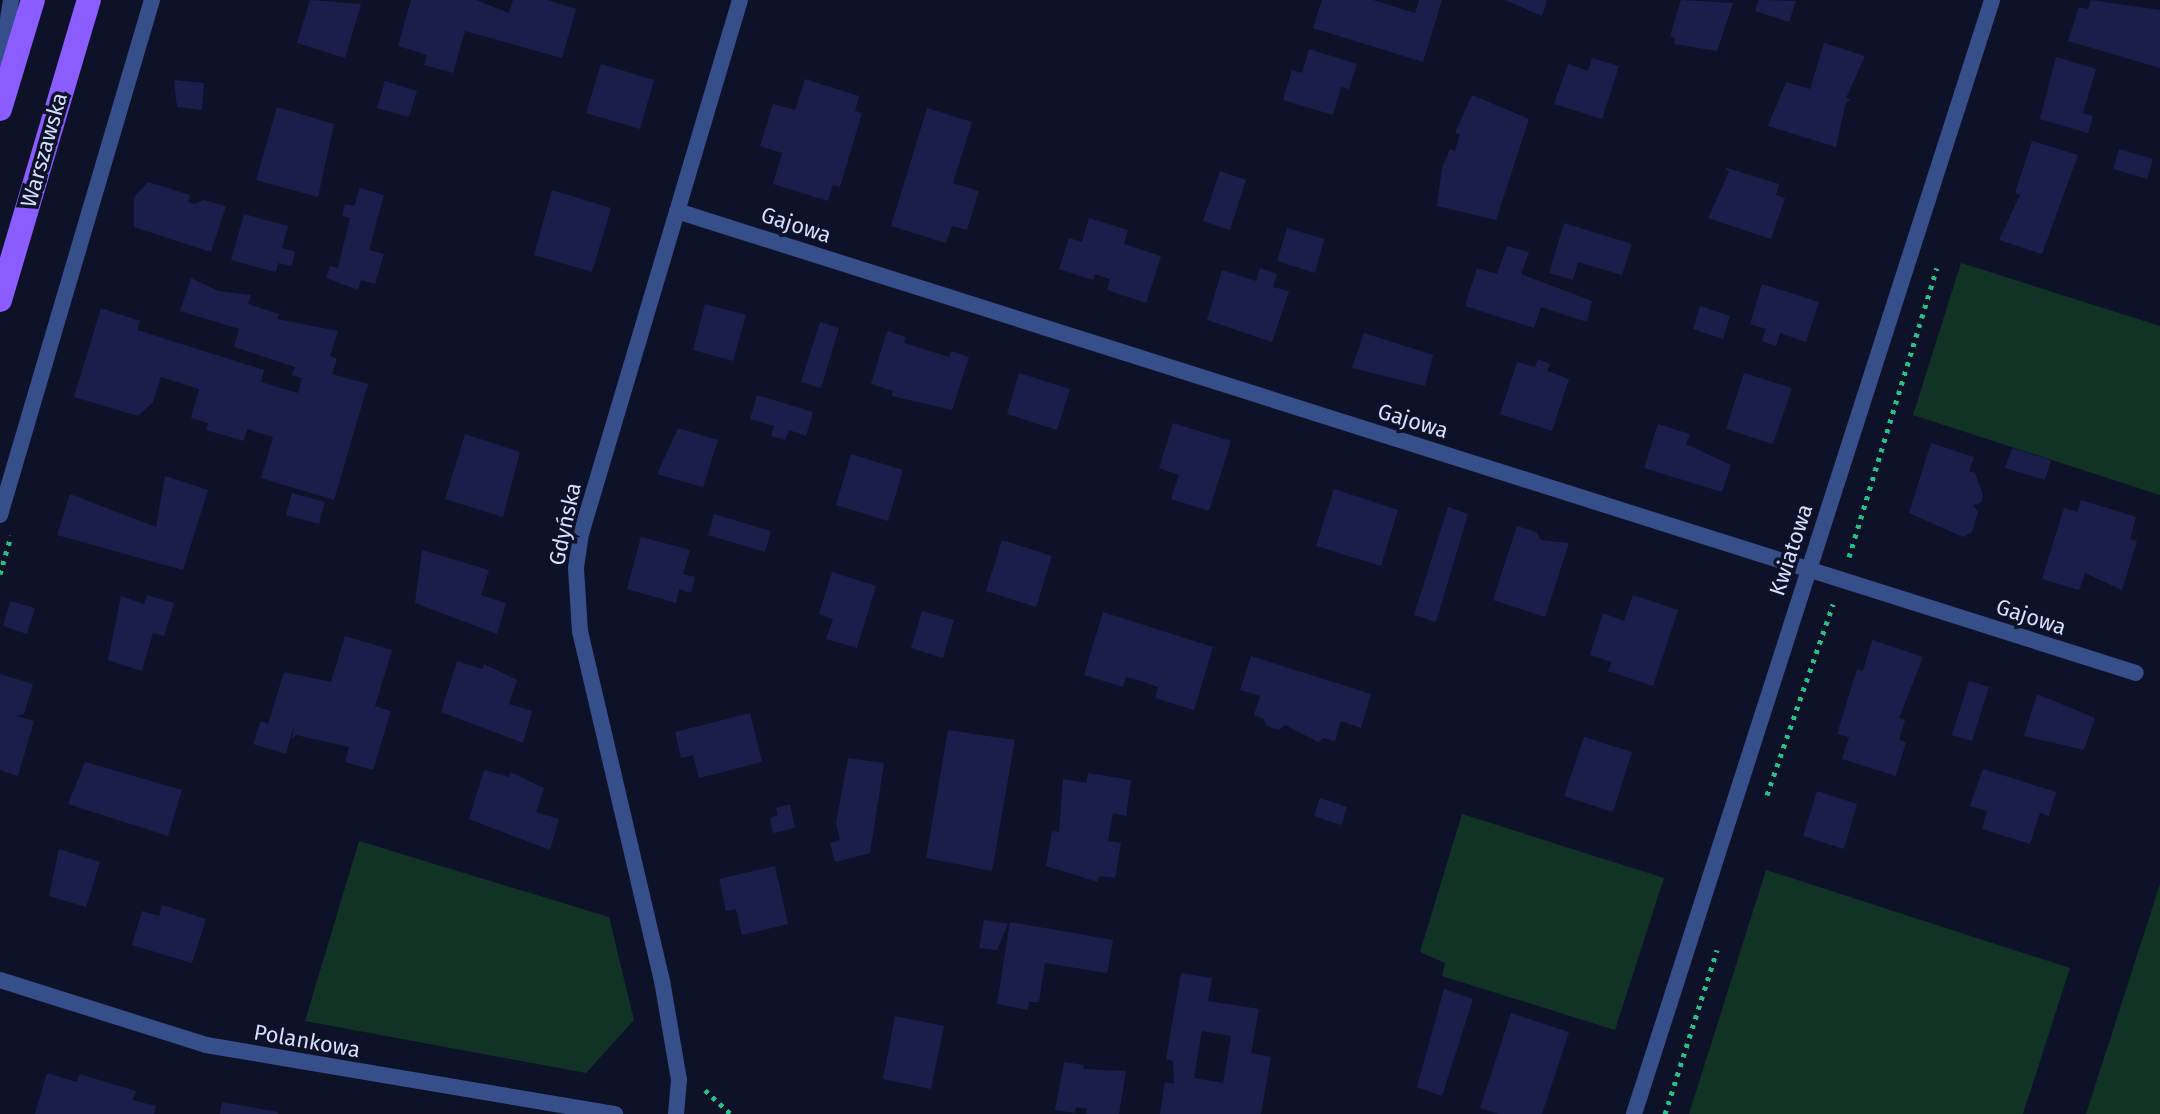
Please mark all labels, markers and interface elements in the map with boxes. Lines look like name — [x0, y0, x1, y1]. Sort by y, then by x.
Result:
street label: Warszawska — [15, 90, 73, 210]
street label: Gajowa — [758, 201, 834, 249]
street label: Gajowa — [1375, 398, 1451, 444]
street label: Gdyńska — [543, 480, 587, 568]
street label: Kwiatowa — [1764, 501, 1818, 599]
street label: Gajowa — [1993, 593, 2069, 641]
street label: Polankowa — [252, 1019, 362, 1063]

